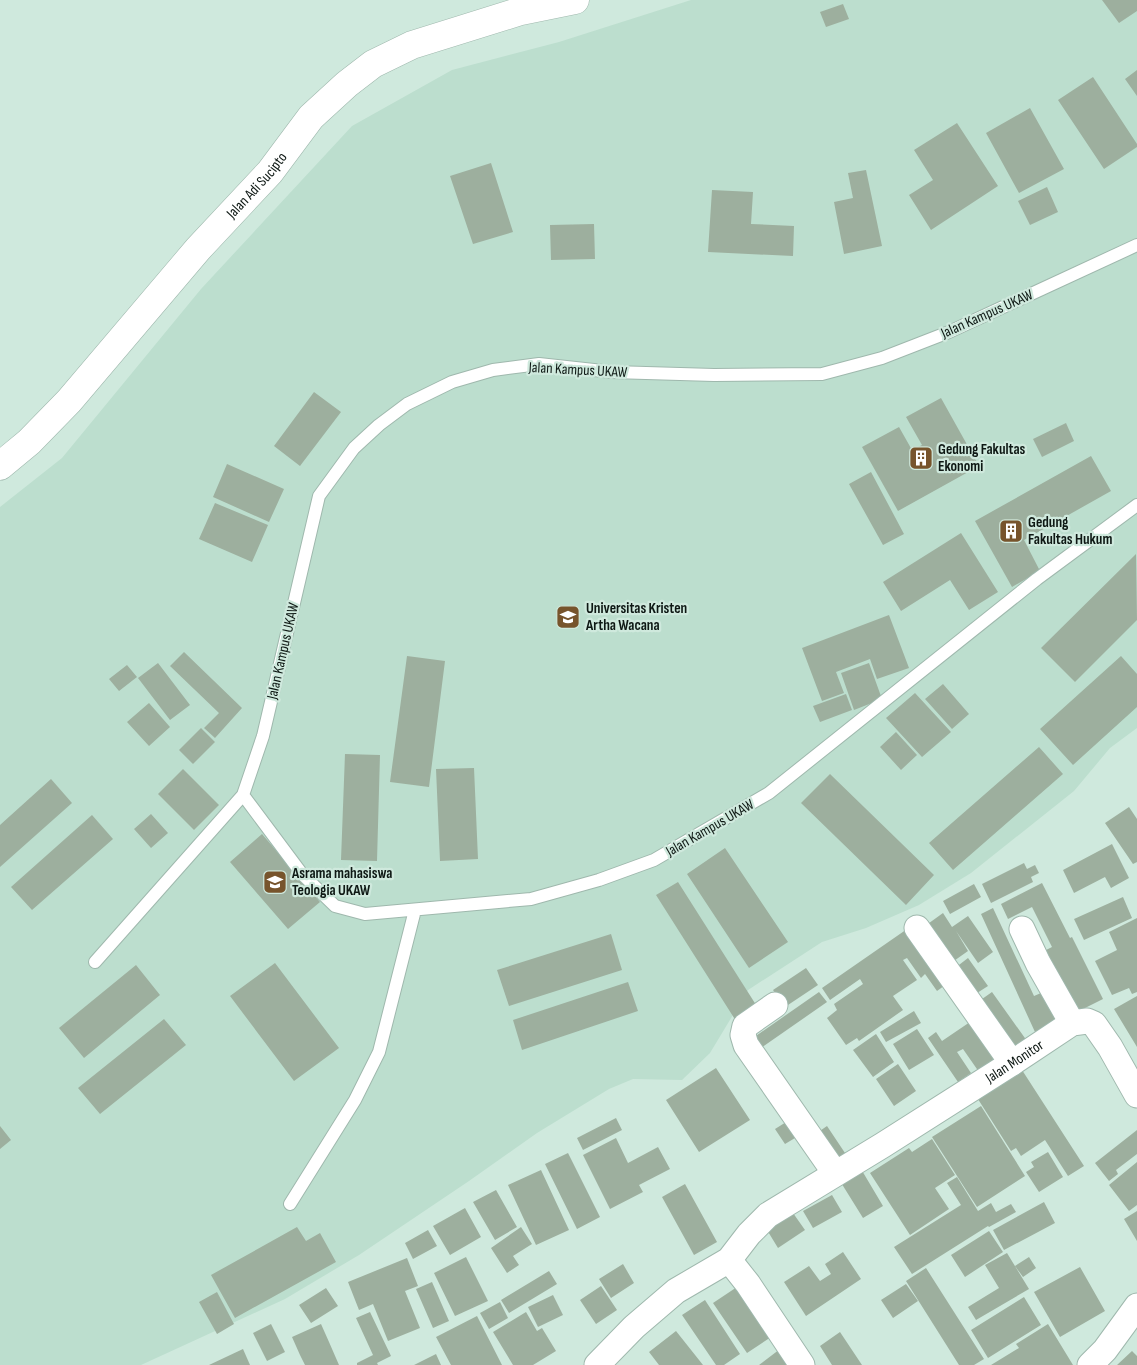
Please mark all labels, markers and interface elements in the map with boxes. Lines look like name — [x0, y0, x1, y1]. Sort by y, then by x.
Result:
street label: Jalan Adi Sucipto — [221, 148, 291, 223]
street label: Jalan Kampus UKAW — [937, 285, 1036, 343]
street label: Jalan Kampus UKAW — [527, 358, 628, 382]
place label: Gedung Fakultas Ekonomi — [938, 440, 1026, 476]
building icon: Gedung Fakultas Ekonomi — [908, 445, 934, 471]
place label: Gedung Fakultas Hukum — [1028, 513, 1112, 549]
building icon: Gedung Fakultas Hukum — [998, 518, 1024, 544]
place label: Universitas Kristen Artha Wacana — [585, 599, 687, 635]
street label: Jalan Kampus UKAW — [262, 601, 303, 702]
school or university icon: Universitas Kristen Artha Wacana — [555, 604, 581, 630]
street label: Jalan Kampus UKAW — [662, 795, 758, 861]
place label: Asrama mahasiswa Teologia UKAW — [291, 864, 392, 900]
school or university icon: Asrama mahasiswa Teologia UKAW — [262, 869, 288, 895]
street label: Jalan Monitor — [981, 1035, 1048, 1088]

